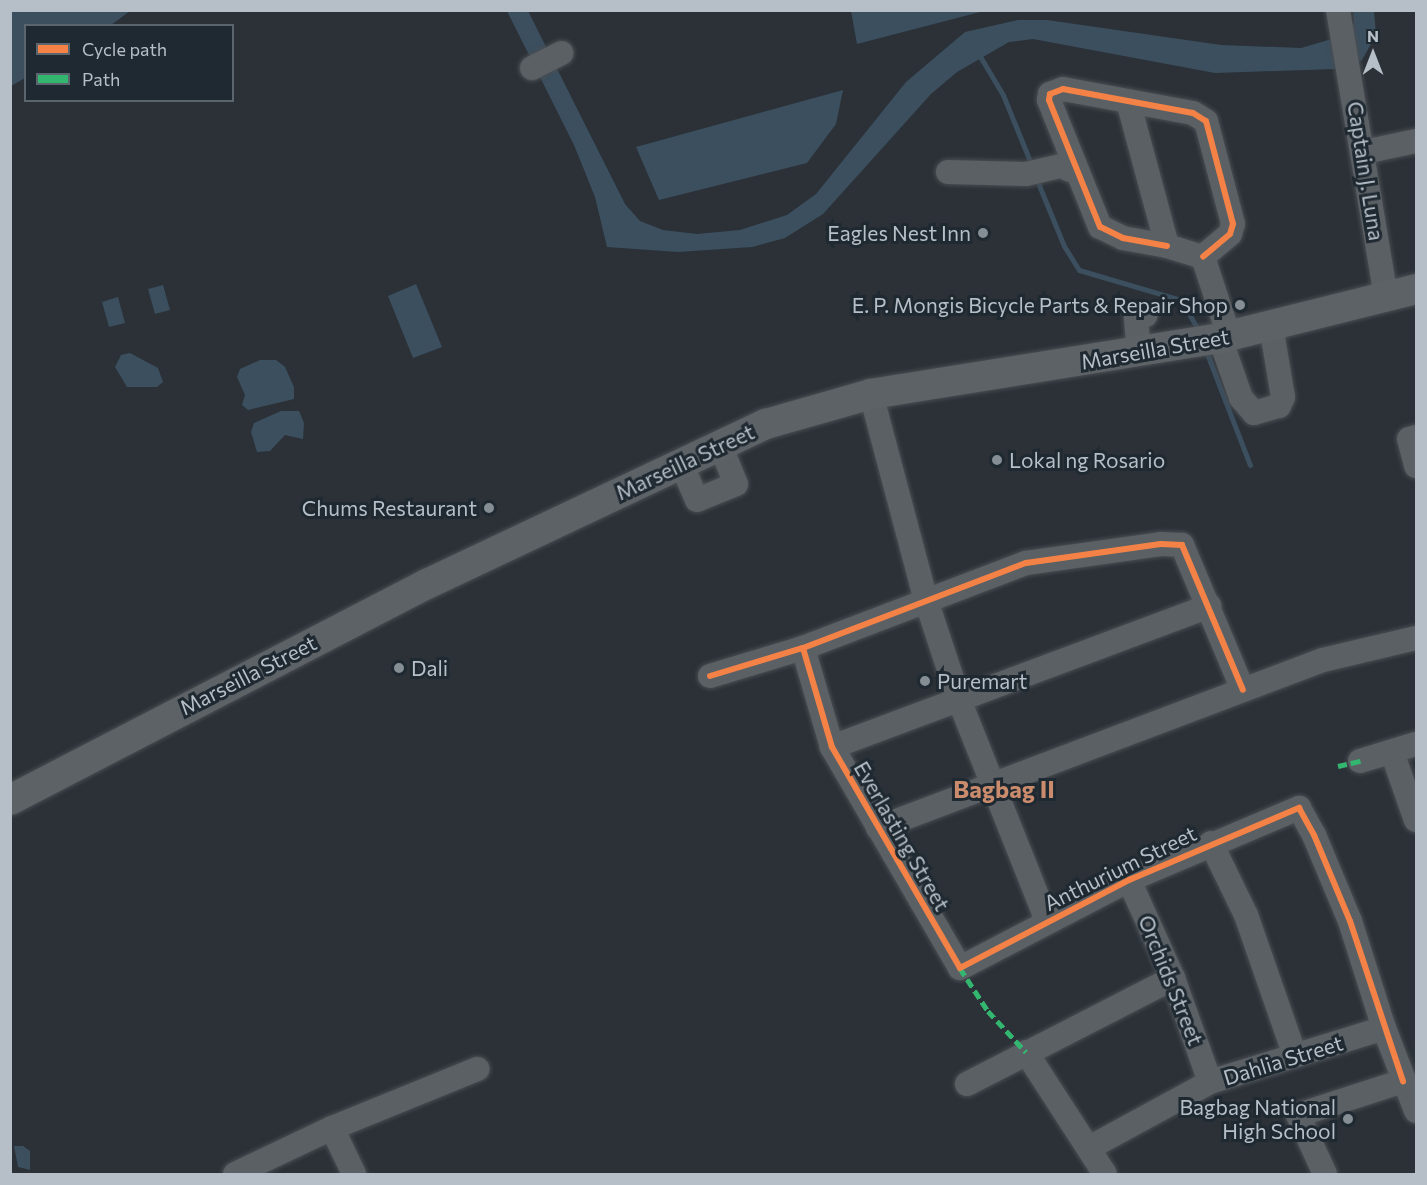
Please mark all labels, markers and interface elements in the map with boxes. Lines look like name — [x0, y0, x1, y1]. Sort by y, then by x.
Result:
legend — [24, 24, 234, 102]
north arrow — [1343, 24, 1403, 84]
text: N — [1367, 26, 1379, 45]
text: Cycle path — [82, 38, 167, 60]
text: Path — [82, 68, 120, 90]
street label: Captain J. Luna — [1343, 100, 1389, 242]
place label: Eagles Nest Inn — [827, 220, 971, 246]
marker: Eagles Nest Inn — [976, 226, 990, 240]
place label: E. P. Mongis Bicycle Parts & Repair Shop — [852, 292, 1228, 318]
marker: E. P. Mongis Bicycle Parts & Repair Shop — [1233, 298, 1247, 312]
street label: Marseilla Street — [1079, 324, 1231, 374]
street label: Marseilla Street — [612, 419, 758, 505]
place label: Lokal ng Rosario — [1009, 447, 1165, 473]
marker: Lokal ng Rosario — [990, 453, 1004, 467]
place label: Chums Restaurant — [302, 495, 477, 521]
marker: Chums Restaurant — [482, 501, 496, 515]
street label: Marseilla Street — [175, 630, 321, 720]
place label: Dali — [411, 655, 448, 681]
marker: Dali — [392, 661, 406, 675]
place label: Puremart — [937, 668, 1027, 694]
marker: Puremart — [918, 674, 932, 688]
street label: Everlasting Street — [849, 757, 955, 915]
district label: Bagbag II — [953, 775, 1055, 803]
street label: Anthurium Street — [1040, 820, 1200, 916]
street label: Orchids Street — [1133, 911, 1209, 1049]
street label: Dahlia Street — [1220, 1030, 1346, 1090]
place label: Bagbag National High School — [1180, 1094, 1336, 1144]
marker: Bagbag National High School — [1341, 1112, 1355, 1126]

